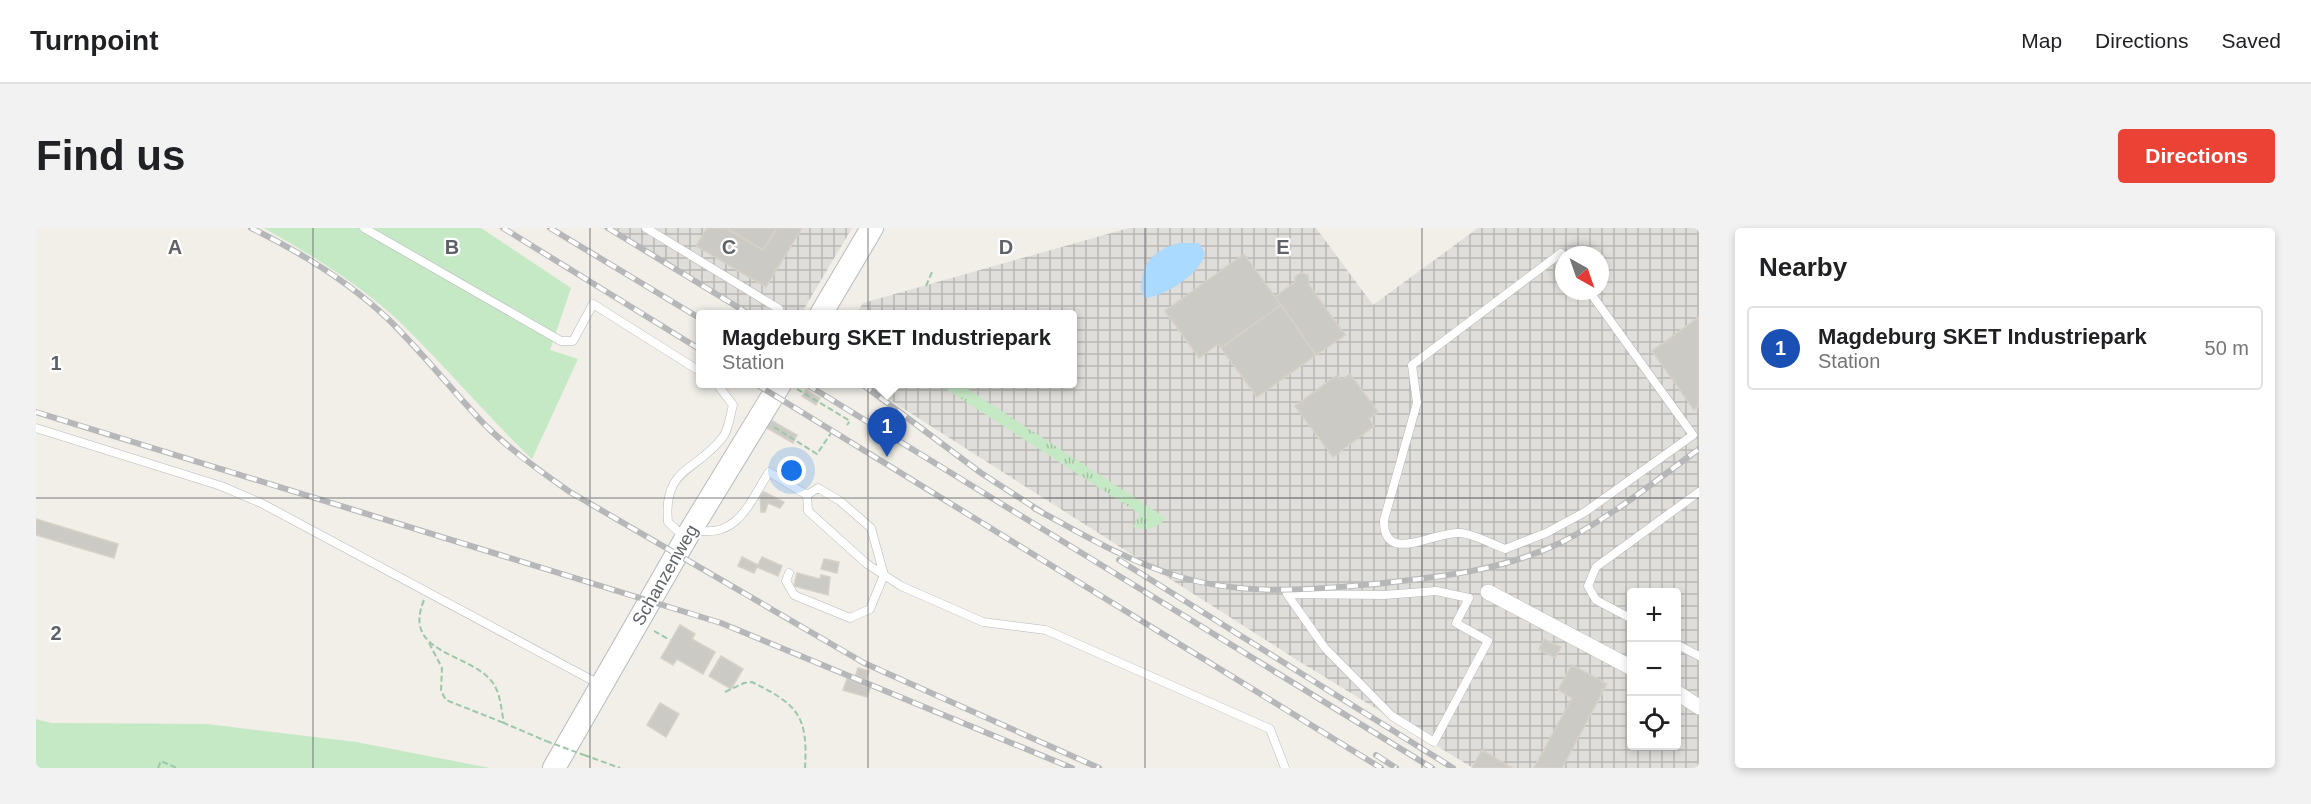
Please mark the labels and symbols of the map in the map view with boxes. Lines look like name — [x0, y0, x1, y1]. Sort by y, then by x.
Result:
text: A — [168, 236, 182, 258]
text: B — [445, 236, 459, 258]
text: C — [722, 236, 736, 258]
text: D — [999, 236, 1013, 258]
text: E — [1276, 236, 1290, 258]
north arrow — [1555, 246, 1609, 300]
text: 1 — [50, 352, 62, 374]
pin: 1 — [868, 408, 906, 457]
your location — [777, 456, 806, 485]
street label: Schanzenweg — [628, 521, 702, 629]
text: 2 — [50, 622, 62, 644]

